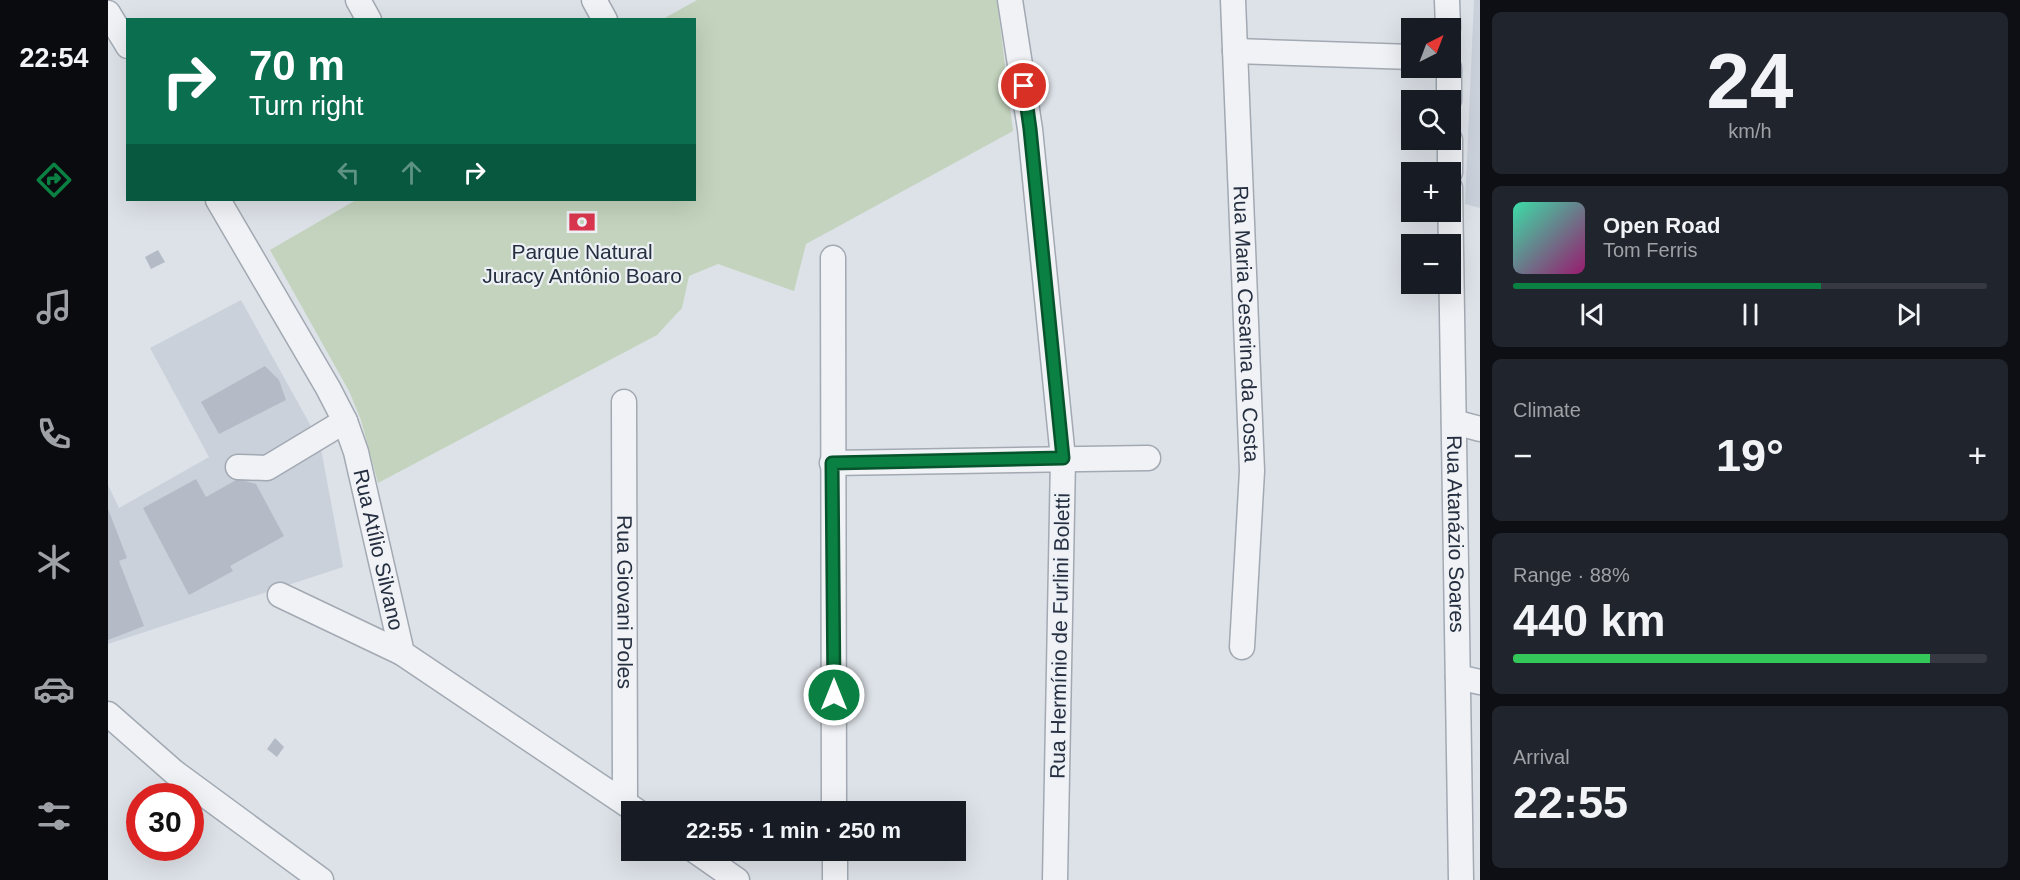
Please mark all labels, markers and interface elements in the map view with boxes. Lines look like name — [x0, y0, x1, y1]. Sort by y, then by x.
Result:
north arrow — [1401, 18, 1461, 78]
map controls — [1401, 18, 1461, 294]
text: 24 — [1707, 37, 1793, 125]
icon: right — [150, 42, 228, 120]
text: 70 m — [249, 42, 345, 89]
text: 22:54 — [19, 43, 89, 73]
pin — [998, 60, 1049, 111]
icon: arrive — [1007, 69, 1040, 102]
button: search — [1401, 90, 1461, 150]
text: Turn right — [249, 91, 364, 121]
text: km/h — [1728, 120, 1772, 142]
icon: left — [332, 156, 365, 189]
icon: ahead — [395, 156, 428, 189]
icon: right — [458, 156, 491, 189]
icon: directions — [33, 159, 75, 201]
button: + — [1401, 162, 1461, 222]
street label: Rua Maria Cesarina da Costa — [1229, 185, 1264, 463]
bank icon: Parque Natural Juracy Antônio Boaro — [567, 207, 597, 237]
text: Open Road — [1603, 213, 1720, 238]
button: − — [1401, 234, 1461, 294]
text: Tom Ferris — [1603, 239, 1697, 261]
place label: Parque Natural Juracy Antônio Boaro — [482, 240, 682, 287]
icon: music — [33, 286, 75, 328]
icon: previous — [1576, 298, 1609, 331]
icon: pause — [1734, 298, 1767, 331]
icon: next — [1892, 298, 1925, 331]
text: Climate — [1513, 399, 1581, 421]
icon: phone — [33, 413, 75, 455]
text: 19° — [1716, 430, 1784, 481]
street label: Rua Atanázio Soares — [1443, 435, 1469, 633]
text: − — [1513, 437, 1532, 474]
text: + — [1968, 437, 1987, 474]
street label: Rua Atílio Silvano — [349, 467, 408, 632]
street label: Rua Hermínio de Furlini Boletti — [1046, 493, 1073, 779]
street label: Rua Giovani Poles — [613, 515, 637, 689]
icon: climate — [33, 541, 75, 583]
text: Range · 88% — [1513, 564, 1630, 586]
text: 440 km — [1513, 595, 1666, 646]
position arrow — [802, 663, 866, 727]
icon: car — [33, 668, 75, 710]
text: Arrival — [1513, 746, 1570, 768]
text: 22:55 — [1513, 777, 1628, 828]
speed limit sign: 30 — [126, 783, 204, 861]
icon: filters — [33, 795, 75, 837]
text: 22:55 · 1 min · 250 m — [686, 818, 901, 843]

